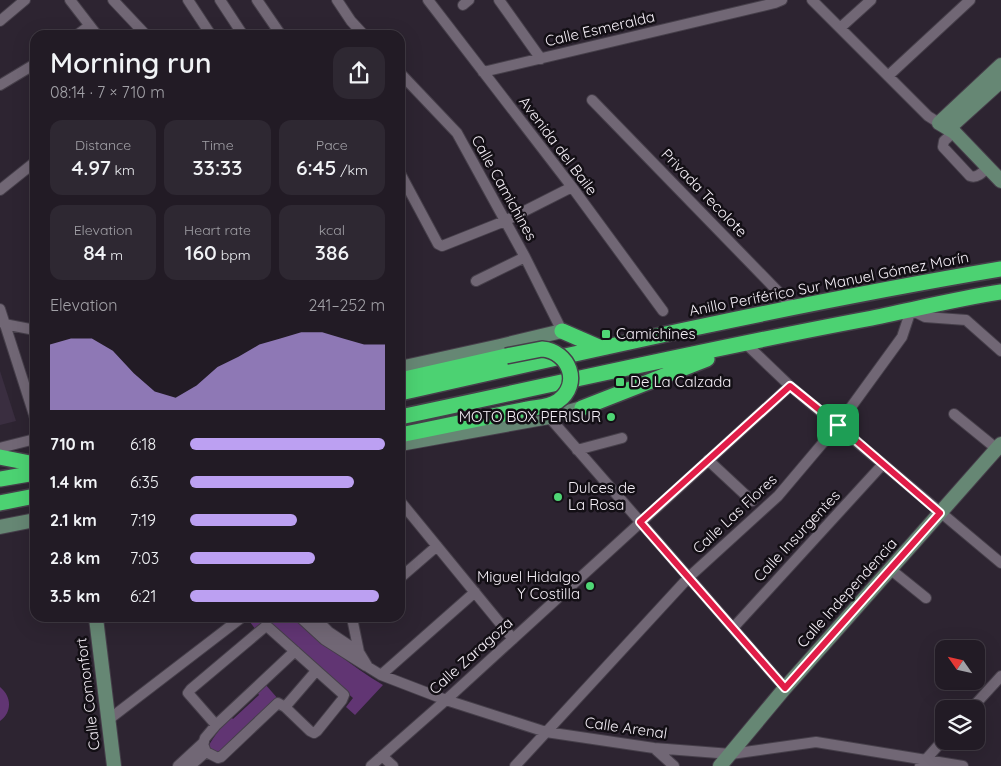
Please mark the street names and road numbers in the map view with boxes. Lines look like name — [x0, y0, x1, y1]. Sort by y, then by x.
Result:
street label: Calle Esmeralda — [543, 7, 657, 50]
street label: Avenida del Baile — [515, 93, 602, 199]
street label: Calle Camichines — [468, 132, 541, 244]
street label: Privada Tecolote — [657, 144, 751, 241]
street label: Anillo Periférico Sur Manuel Gómez Morín — [687, 247, 970, 320]
street label: Calle Las Flores — [689, 470, 781, 557]
street label: Calle Insurgentes — [749, 486, 844, 585]
street label: Calle Independencia — [792, 534, 901, 651]
street label: Calle Zaragoza — [425, 613, 516, 698]
street label: Calle Comonfort — [71, 637, 104, 751]
street label: Calle Arenal — [584, 712, 669, 743]

